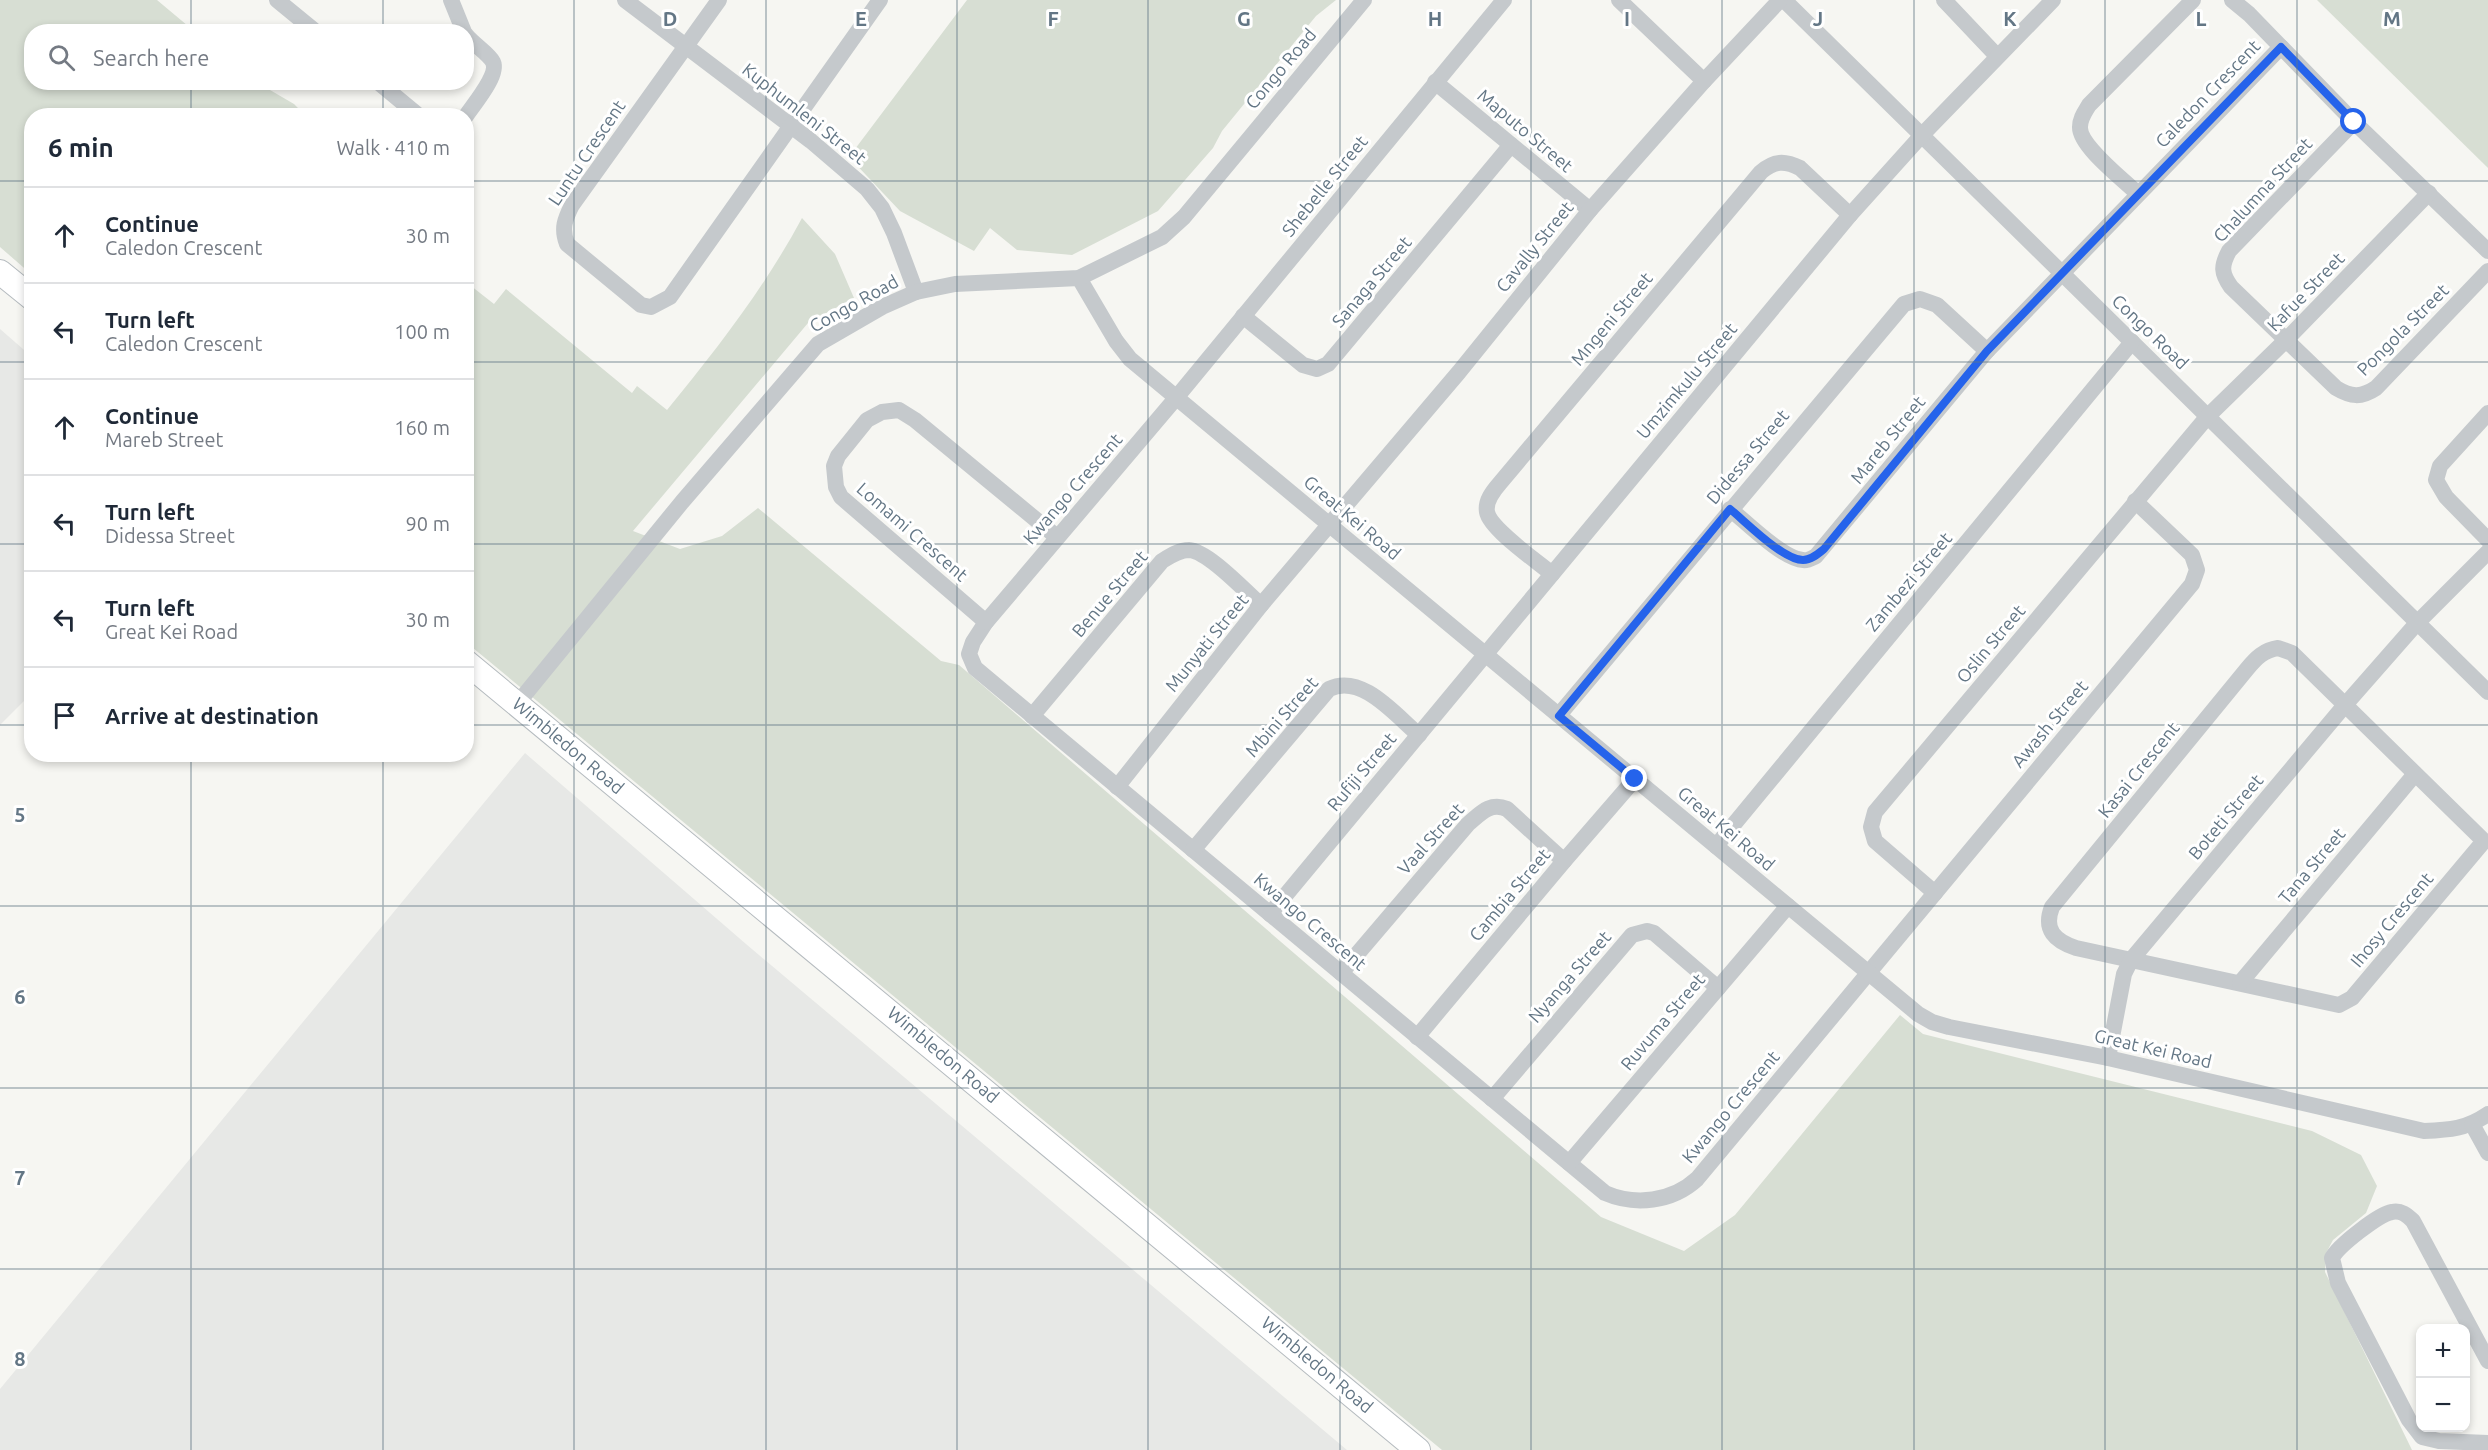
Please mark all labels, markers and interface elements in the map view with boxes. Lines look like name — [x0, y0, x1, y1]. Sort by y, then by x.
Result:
text: D — [663, 7, 677, 30]
text: E — [855, 7, 867, 30]
text: F — [1047, 7, 1059, 30]
text: G — [1237, 7, 1251, 30]
text: H — [1428, 7, 1442, 30]
text: I — [1624, 7, 1630, 30]
text: J — [1813, 7, 1823, 30]
text: K — [2003, 7, 2017, 30]
text: L — [2196, 7, 2207, 30]
text: M — [2383, 7, 2401, 30]
search box — [24, 24, 474, 90]
street label: Congo Road — [1241, 24, 1319, 112]
street label: Caledon Crescent — [2151, 35, 2264, 151]
icon: search — [45, 41, 78, 74]
text: Search here — [93, 45, 209, 70]
street label: Kuphumleni Street — [739, 59, 870, 168]
street label: Maputo Street — [1474, 85, 1577, 176]
street label: Luntu Crescent — [544, 96, 629, 209]
route start — [2340, 108, 2366, 134]
street label: Shebelle Street — [1277, 131, 1371, 240]
text: 6 min — [48, 133, 114, 162]
street label: Chalumna Street — [2209, 133, 2316, 246]
text: Walk · 410 m — [337, 136, 450, 159]
street label: Cavally Street — [1492, 197, 1577, 296]
text: Continue — [105, 211, 199, 236]
icon: ahead — [48, 219, 81, 252]
text: 30 m — [406, 224, 450, 247]
street label: Sanaga Street — [1328, 232, 1415, 331]
text: Caledon Crescent — [105, 236, 262, 259]
street label: Kafue Street — [2263, 248, 2348, 335]
street label: Mngeni Street — [1567, 268, 1656, 369]
street label: Congo Road — [806, 271, 901, 336]
street label: Pongola Street — [2353, 280, 2452, 379]
street label: Congo Road — [2108, 290, 2193, 373]
text: Turn left — [105, 307, 195, 332]
icon: left — [48, 315, 81, 348]
street label: Umzimkulu Street — [1632, 318, 1740, 442]
text: 100 m — [394, 320, 450, 343]
text: Caledon Crescent — [105, 332, 262, 355]
street label: Mareb Street — [1846, 392, 1929, 487]
text: Continue — [105, 403, 199, 428]
street label: Didessa Street — [1702, 405, 1792, 508]
icon: ahead — [48, 411, 81, 444]
text: 160 m — [394, 416, 450, 439]
text: Mareb Street — [105, 428, 223, 451]
street label: Kwango Crescent — [1019, 429, 1126, 548]
street label: Great Kei Road — [1300, 471, 1405, 563]
street label: Lomami Crescent — [853, 478, 972, 585]
text: Turn left — [105, 499, 195, 524]
icon: left — [48, 507, 81, 540]
text: 90 m — [406, 512, 450, 535]
text: Didessa Street — [105, 524, 235, 547]
street label: Zambezi Street — [1861, 528, 1955, 635]
street label: Benue Street — [1067, 546, 1151, 640]
street label: Munyati Street — [1161, 590, 1252, 695]
text: Turn left — [105, 595, 195, 620]
street label: Oslin Street — [1952, 600, 2029, 686]
icon: left — [48, 603, 81, 636]
text: 30 m — [406, 608, 450, 631]
text: Great Kei Road — [105, 620, 238, 643]
street label: Mbini Street — [1241, 672, 1321, 760]
street label: Awash Street — [2007, 676, 2091, 771]
street label: Wimbledon Road — [509, 693, 628, 798]
icon: arrive — [48, 699, 81, 732]
text: Arrive at destination — [105, 703, 319, 728]
street label: Kasai Crescent — [2094, 718, 2183, 821]
street label: Rufiji Street — [1323, 728, 1400, 815]
route end — [1621, 765, 1647, 791]
street label: Boteti Street — [2184, 770, 2267, 863]
street label: Great Kei Road — [1674, 782, 1779, 874]
street label: Vaal Street — [1393, 799, 1467, 878]
text: 5 — [14, 803, 26, 826]
street label: Tana Street — [2274, 824, 2349, 907]
street label: Cambia Street — [1465, 844, 1554, 945]
street label: Ihosy Crescent — [2346, 868, 2437, 971]
street label: Kwango Crescent — [1251, 869, 1371, 974]
street label: Nyanga Street — [1524, 926, 1615, 1026]
street label: Ruvuma Street — [1616, 969, 1708, 1074]
text: 6 — [14, 985, 26, 1008]
street label: Wimbledon Road — [884, 1002, 1003, 1107]
street label: Great Kei Road — [2093, 1025, 2214, 1071]
street label: Kwango Crescent — [1678, 1046, 1783, 1166]
text: 7 — [14, 1166, 26, 1189]
street label: Wimbledon Road — [1258, 1312, 1377, 1417]
map controls — [2416, 1324, 2470, 1432]
button: + — [2416, 1324, 2470, 1378]
text: 8 — [14, 1347, 26, 1370]
button: − — [2416, 1378, 2470, 1432]

